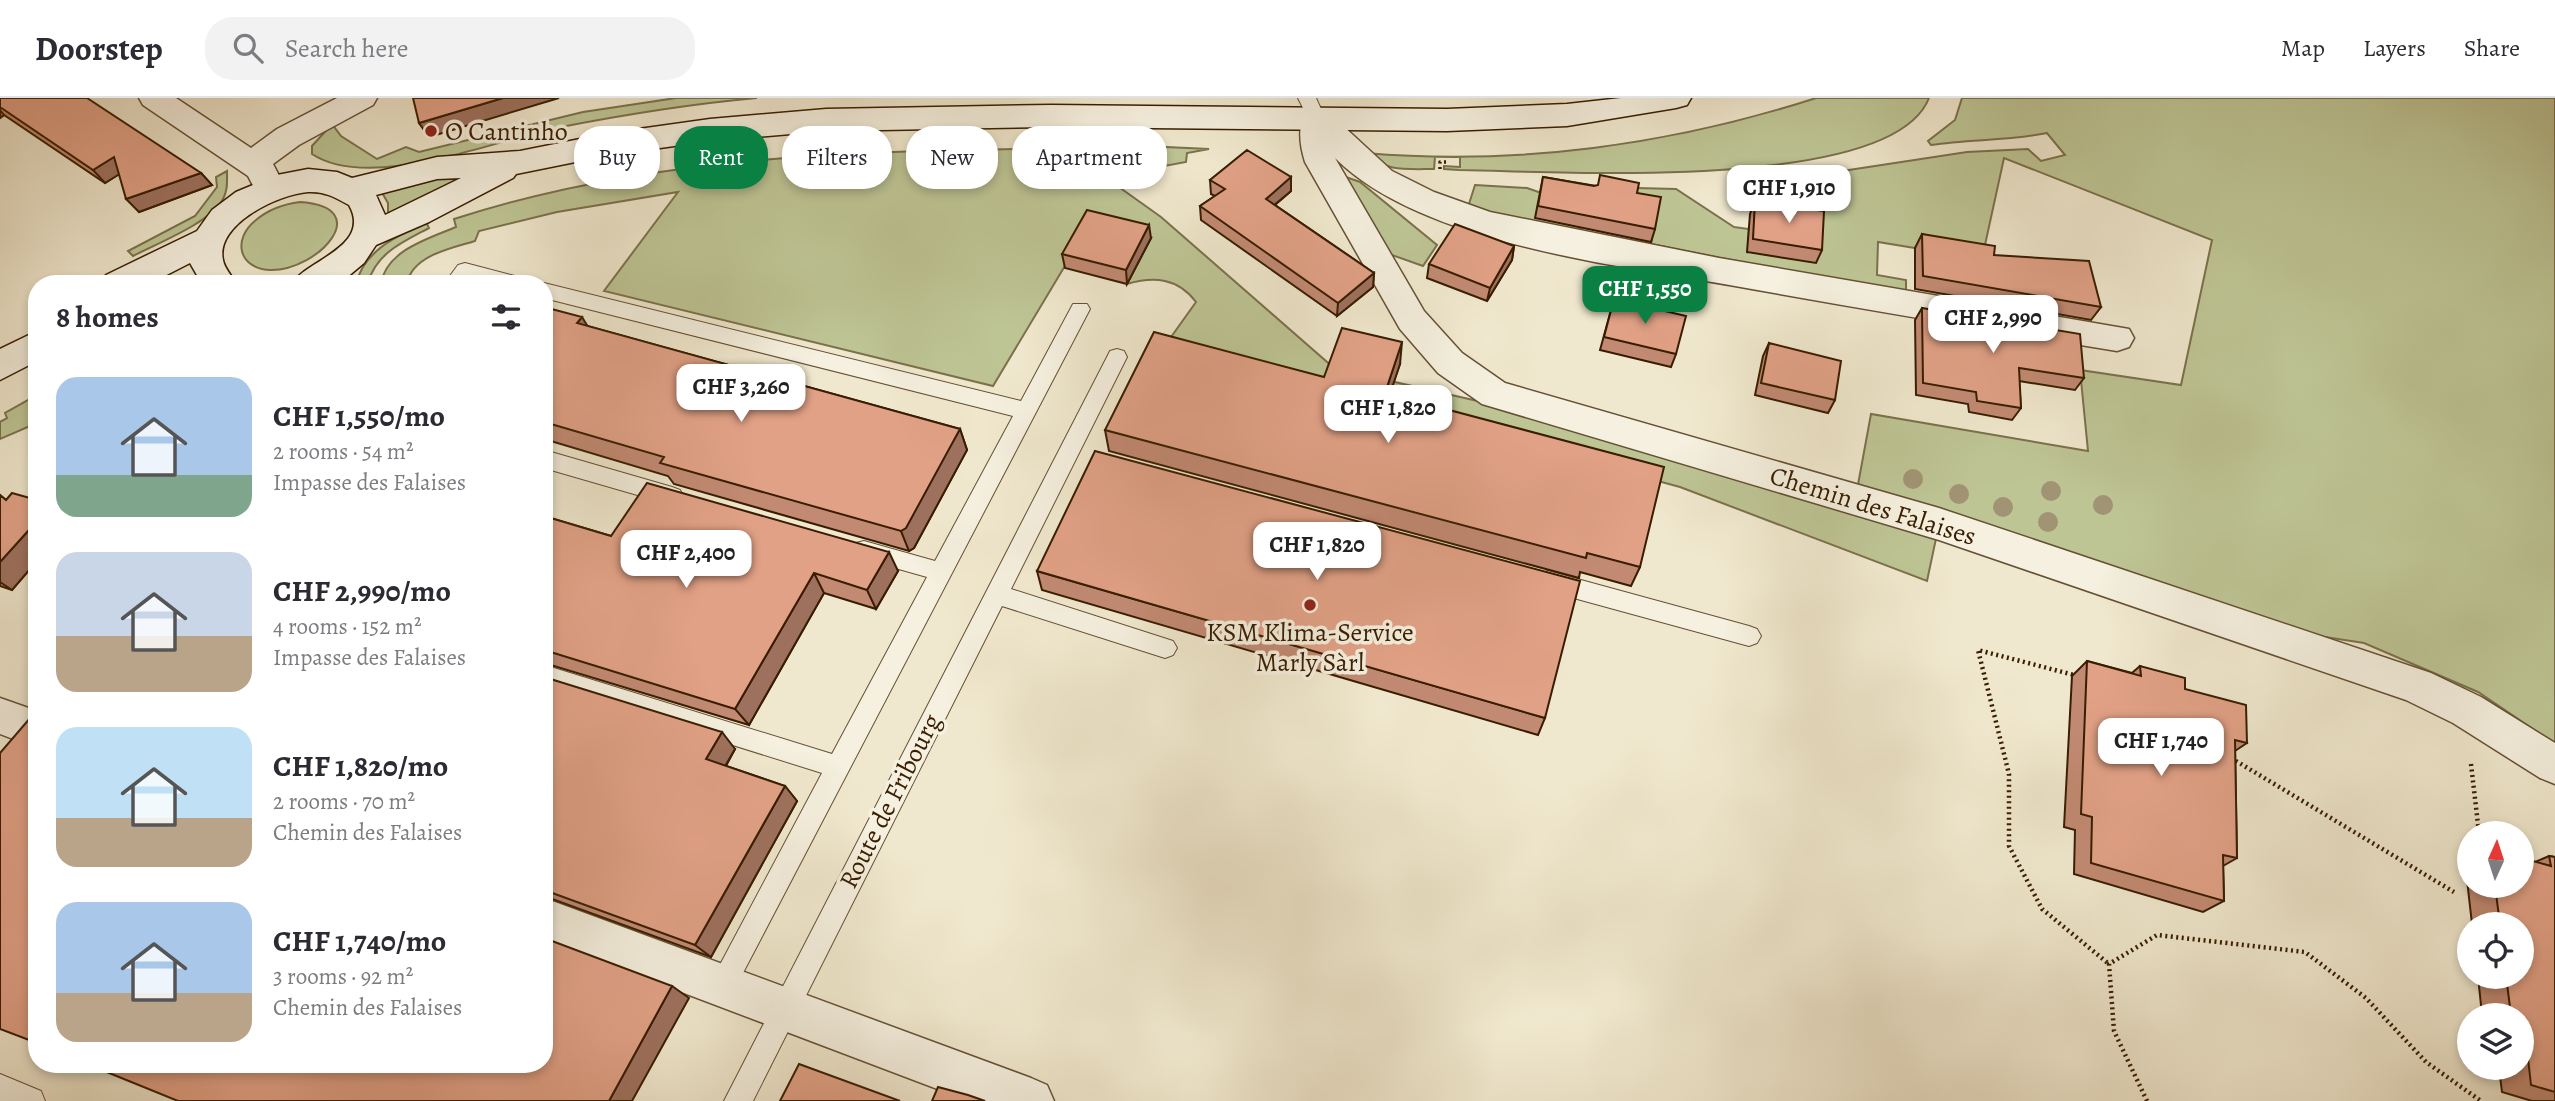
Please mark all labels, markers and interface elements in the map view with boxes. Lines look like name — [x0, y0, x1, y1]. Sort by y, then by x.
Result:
search box — [205, 17, 695, 80]
text: Doorstep — [35, 26, 163, 71]
icon: search — [229, 29, 267, 67]
text: Search here — [285, 31, 408, 66]
text: Map — [2281, 32, 2325, 64]
text: Layers — [2363, 32, 2426, 64]
text: Share — [2464, 32, 2520, 64]
place label: O Cantinho — [445, 114, 568, 149]
marker: O Cantinho — [423, 123, 439, 139]
chip: Buy — [574, 126, 660, 189]
chip: Rent — [674, 126, 768, 189]
chip: Filters — [782, 126, 892, 189]
chip: New — [906, 126, 998, 189]
chip: Apartment — [1012, 126, 1167, 189]
pin: CHF 1,910 — [1709, 166, 1869, 225]
text: CHF 1,910 — [1743, 172, 1835, 203]
pin: CHF 1,550 — [1565, 266, 1725, 326]
text: CHF 1,550 — [1598, 273, 1692, 304]
pin: CHF 2,990 — [1913, 296, 2073, 355]
text: 8 homes — [56, 297, 159, 337]
icon: filters — [487, 298, 525, 336]
text: CHF 2,990 — [1944, 302, 2042, 333]
pin: CHF 3,260 — [661, 364, 821, 424]
text: CHF 3,260 — [692, 371, 790, 402]
pin: CHF 1,820 — [1308, 386, 1468, 445]
text: CHF 1,820 — [1340, 392, 1436, 423]
text: CHF 1,550/mo — [273, 396, 445, 436]
icon: home — [112, 405, 196, 489]
text: 2 rooms · 54 m² — [273, 436, 414, 467]
street label: Chemin des Falaises — [1766, 458, 1980, 554]
text: Impasse des Falaises — [273, 467, 466, 498]
pin: CHF 1,820 — [1237, 522, 1397, 582]
text: CHF 1,820 — [1269, 529, 1365, 560]
pin: CHF 2,400 — [606, 531, 766, 590]
text: CHF 2,400 — [637, 537, 735, 568]
text: CHF 2,990/mo — [273, 571, 451, 611]
icon: home — [112, 580, 196, 664]
marker: KSM Klima-Service Marly Sàrl — [1302, 597, 1318, 613]
text: 4 rooms · 152 m² — [273, 611, 421, 642]
place label: KSM Klima-Service Marly Sàrl — [1206, 615, 1414, 680]
text: Impasse des Falaises — [273, 642, 466, 673]
street label: Route de Fribourg — [831, 708, 949, 894]
pin: CHF 1,740 — [2081, 718, 2241, 778]
text: CHF 1,740 — [2114, 725, 2208, 756]
text: CHF 1,820/mo — [273, 746, 448, 786]
icon: home — [112, 755, 196, 839]
text: 2 rooms · 70 m² — [273, 786, 415, 817]
text: Chemin des Falaises — [273, 817, 462, 848]
north arrow — [2457, 821, 2534, 898]
map controls — [2457, 821, 2534, 1080]
button: locate — [2457, 912, 2534, 989]
text: CHF 1,740/mo — [273, 921, 446, 961]
icon: home — [112, 930, 196, 1014]
text: 3 rooms · 92 m² — [273, 961, 413, 992]
text: Chemin des Falaises — [273, 992, 462, 1023]
button: layers — [2457, 1003, 2534, 1080]

